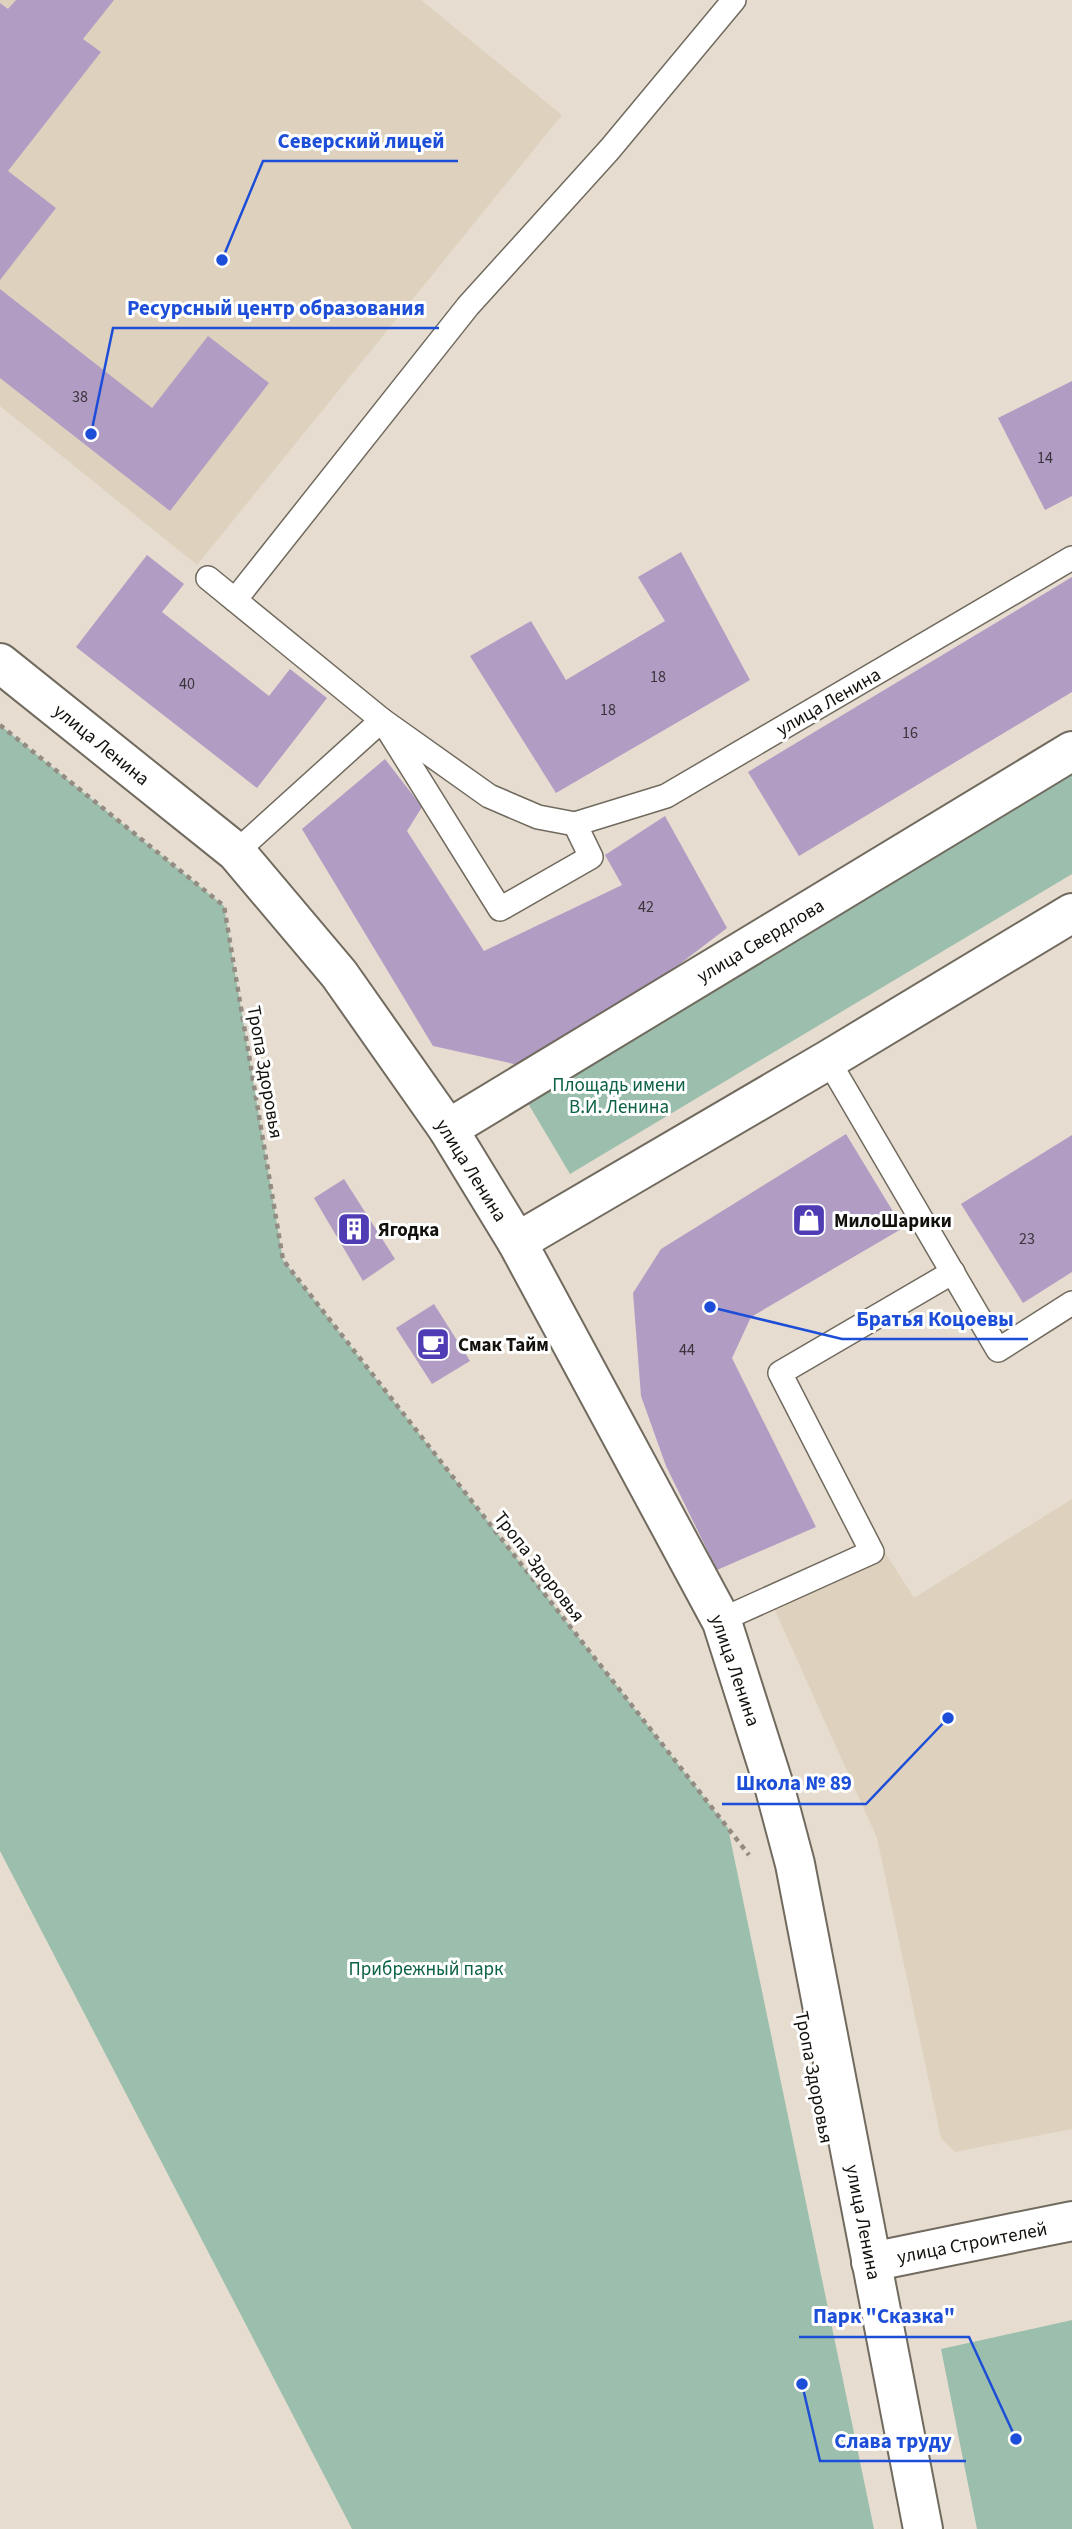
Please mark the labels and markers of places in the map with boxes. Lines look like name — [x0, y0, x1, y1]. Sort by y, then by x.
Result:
callout: Северский лицей — [263, 119, 458, 161]
callout: Ресурсный центр образования — [113, 286, 439, 328]
shop icon: МилоШарики — [790, 1201, 828, 1239]
place label: МилоШарики — [834, 1208, 952, 1235]
building icon: Ягодка — [335, 1210, 373, 1248]
place label: Ягодка — [378, 1217, 439, 1244]
callout: Братья Коцоевы — [842, 1297, 1028, 1339]
cafe icon: Смак Тайм — [414, 1325, 452, 1363]
place label: Смак Тайм — [458, 1332, 549, 1359]
callout: Школа № 89 — [722, 1762, 866, 1804]
callout: Парк "Сказка" — [799, 2295, 969, 2337]
callout: Слава труду — [820, 2419, 966, 2461]

